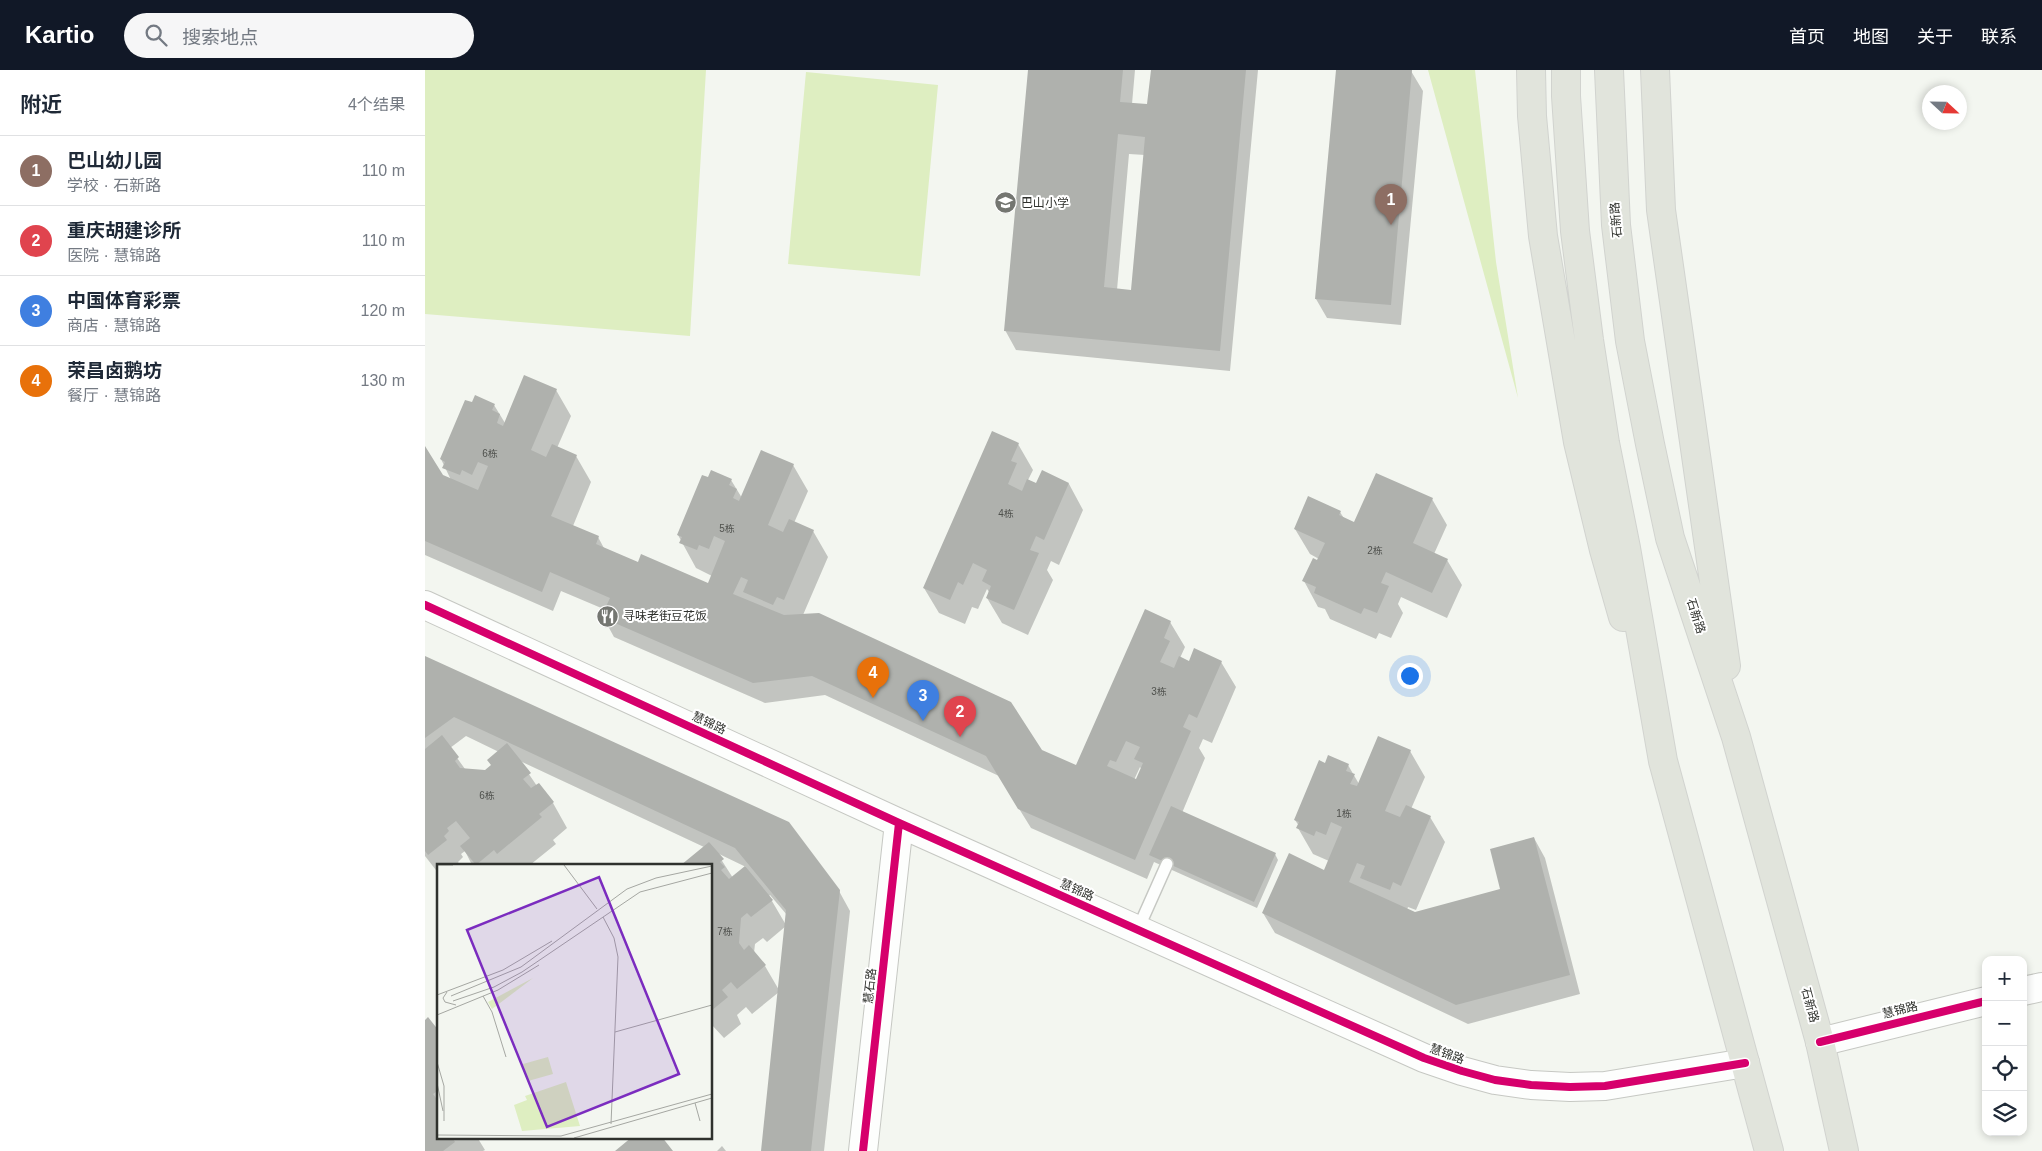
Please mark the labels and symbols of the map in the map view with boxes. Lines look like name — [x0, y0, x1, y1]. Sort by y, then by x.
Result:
north arrow — [1922, 85, 1967, 130]
pin: 1 — [1375, 184, 1407, 225]
school or university icon: 巴山小学 — [993, 191, 1017, 215]
place label: 巴山小学 — [1021, 196, 1069, 210]
street label: 石新路 — [1607, 201, 1625, 239]
house number: 6栋 — [482, 448, 498, 459]
house number: 4栋 — [998, 508, 1014, 519]
house number: 5栋 — [719, 523, 735, 534]
house number: 2栋 — [1367, 545, 1383, 556]
street label: 石新路 — [1684, 597, 1708, 635]
restaurant icon: 寻味老街豆花饭 — [595, 604, 619, 628]
place label: 寻味老街豆花饭 — [623, 609, 707, 623]
pin: 4 — [857, 657, 889, 698]
your location — [1397, 663, 1423, 689]
pin: 3 — [907, 680, 939, 721]
house number: 3栋 — [1151, 686, 1167, 697]
pin: 2 — [944, 696, 976, 737]
street label: 慧锦路 — [690, 709, 728, 737]
house number: 6栋 — [479, 790, 495, 801]
house number: 1栋 — [1336, 808, 1352, 819]
inset map — [437, 864, 713, 1138]
street label: 慧锦路 — [1058, 876, 1096, 904]
house number: 7栋 — [717, 926, 733, 937]
street label: 慧石路 — [861, 967, 879, 1005]
street label: 石新路 — [1799, 986, 1821, 1024]
street label: 慧锦路 — [1881, 999, 1919, 1021]
street label: 慧锦路 — [1428, 1041, 1466, 1067]

